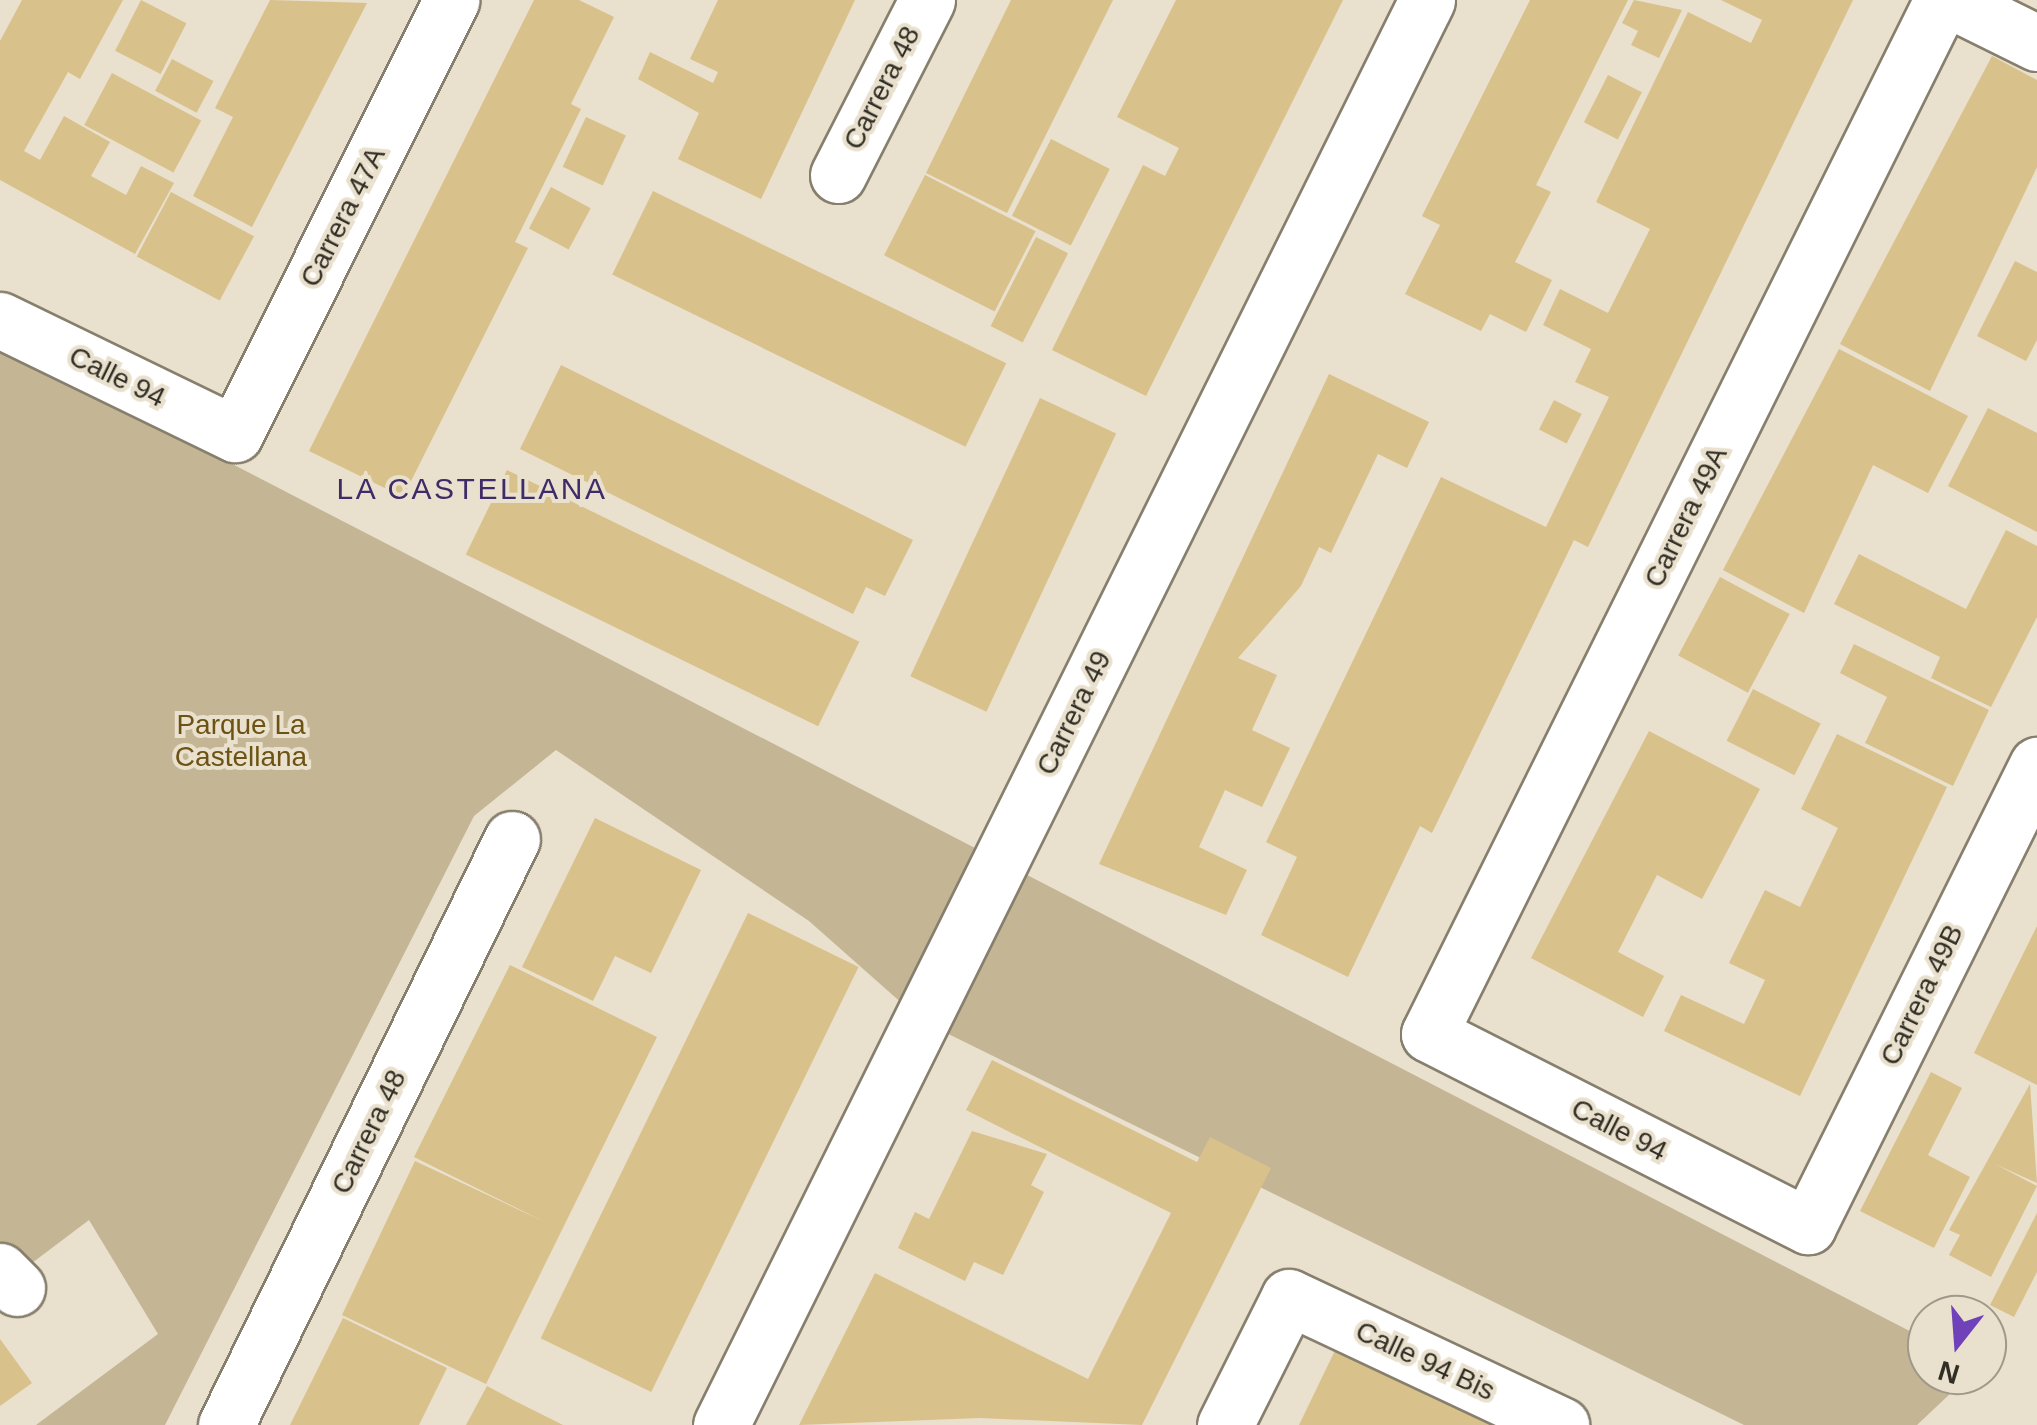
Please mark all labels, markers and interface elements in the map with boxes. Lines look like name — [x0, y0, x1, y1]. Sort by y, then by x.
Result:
street label: Carrera 48 — [837, 21, 927, 155]
street label: Carrera 47A — [293, 141, 393, 293]
street label: Calle 94 — [63, 339, 171, 415]
street label: Carrera 49A — [1637, 441, 1735, 593]
district label: LA CASTELLANA — [336, 471, 608, 507]
street label: Carrera 49 — [1030, 645, 1118, 781]
park label: Parque La Castellana — [175, 708, 307, 774]
street label: Carrera 49B — [1873, 919, 1971, 1071]
street label: Carrera 48 — [325, 1064, 413, 1200]
street label: Calle 94 — [1566, 1092, 1672, 1168]
north arrow — [1907, 1295, 2007, 1395]
street label: Calle 94 Bis — [1350, 1314, 1500, 1408]
text: N — [1934, 1354, 1963, 1390]

